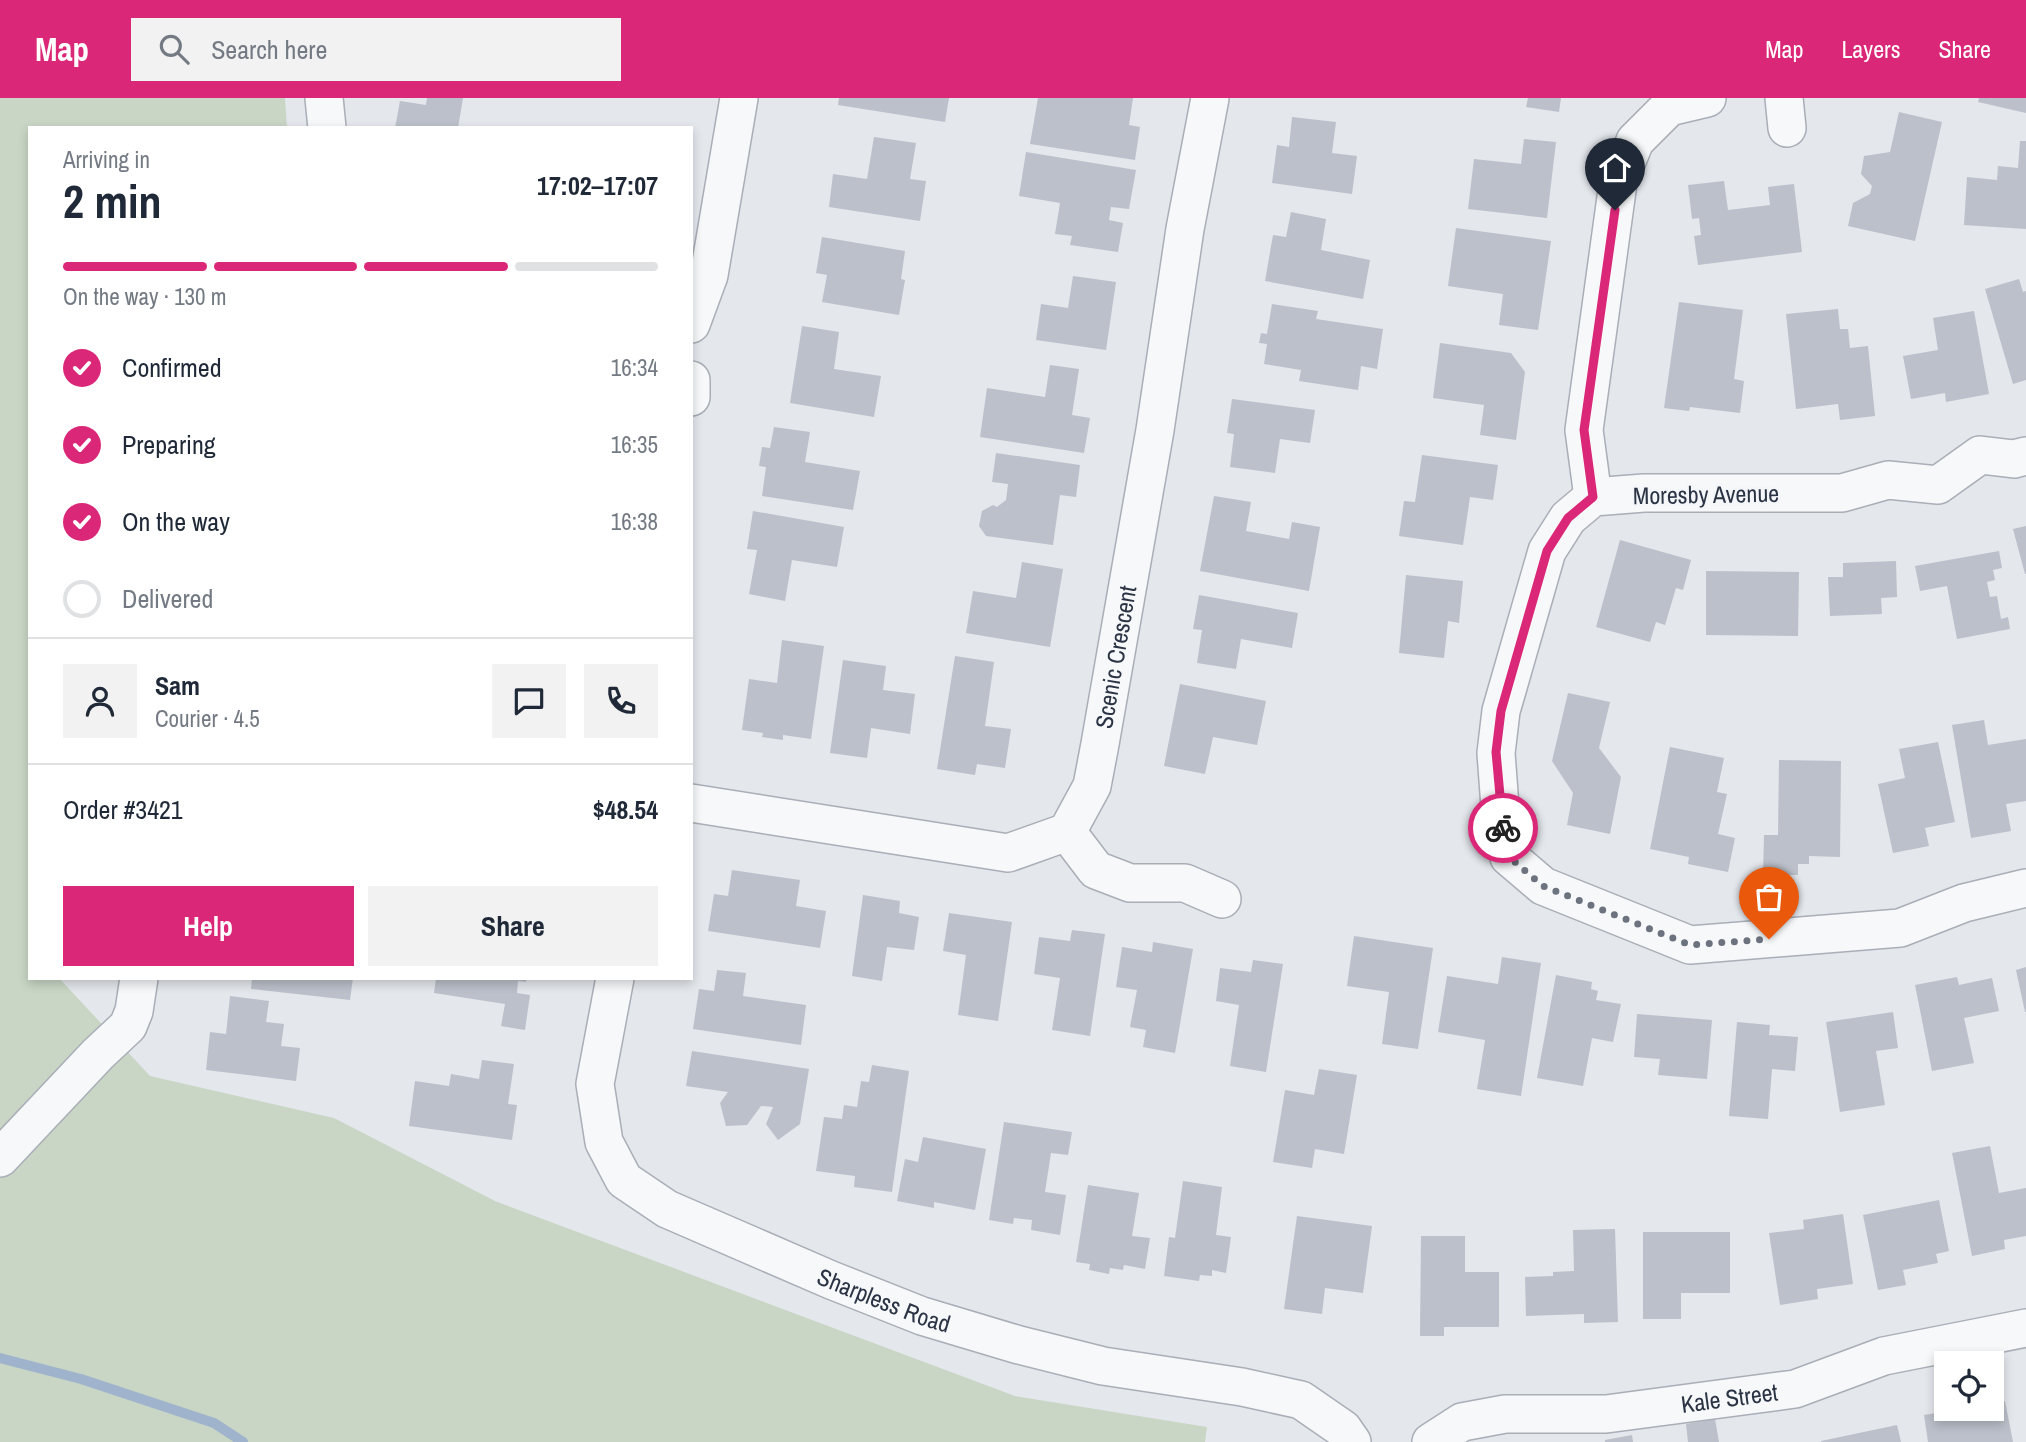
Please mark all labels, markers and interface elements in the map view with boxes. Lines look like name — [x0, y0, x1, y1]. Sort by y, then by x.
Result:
search box — [131, 18, 621, 81]
text: Map — [35, 27, 89, 71]
icon: search — [155, 30, 193, 68]
text: Search here — [211, 32, 327, 67]
text: Map — [1765, 33, 1803, 65]
text: Layers — [1841, 33, 1900, 65]
text: Share — [1938, 33, 1991, 65]
pin — [1585, 138, 1645, 210]
text: Arriving in — [63, 144, 150, 175]
icon: home — [1596, 149, 1634, 187]
text: 17:02–17:07 — [537, 168, 658, 203]
text: 2 min — [63, 170, 162, 232]
text: On the way · 130 m — [63, 281, 227, 312]
icon: check — [63, 349, 101, 387]
text: Confirmed — [122, 350, 222, 385]
text: 16:34 — [611, 352, 658, 383]
icon: check — [63, 426, 101, 464]
text: Preparing — [122, 427, 216, 462]
text: 16:35 — [611, 429, 658, 460]
street label: Moresby Avenue — [1633, 477, 1779, 511]
icon: check — [63, 503, 101, 541]
text: On the way — [122, 504, 230, 539]
text: 16:38 — [611, 506, 658, 537]
text: Delivered — [122, 581, 213, 616]
street label: Scenic Crescent — [1087, 583, 1144, 731]
button: person — [63, 664, 137, 738]
button: chat — [492, 664, 566, 738]
button: phone — [584, 664, 658, 738]
text: Sam — [155, 668, 200, 703]
text: Courier · 4.5 — [155, 703, 260, 734]
text: Order #3421 — [63, 792, 183, 827]
text: $48.54 — [593, 792, 658, 827]
courier — [1468, 793, 1538, 863]
icon: bike — [1484, 809, 1522, 847]
pin — [1739, 867, 1799, 939]
icon: bag — [1750, 878, 1788, 916]
button: Help — [63, 886, 354, 966]
button: Share — [368, 886, 658, 966]
street label: Sharpless Road — [813, 1260, 954, 1340]
map controls — [1934, 1351, 2004, 1421]
button: locate — [1934, 1351, 2004, 1421]
street label: Kale Street — [1679, 1375, 1780, 1420]

